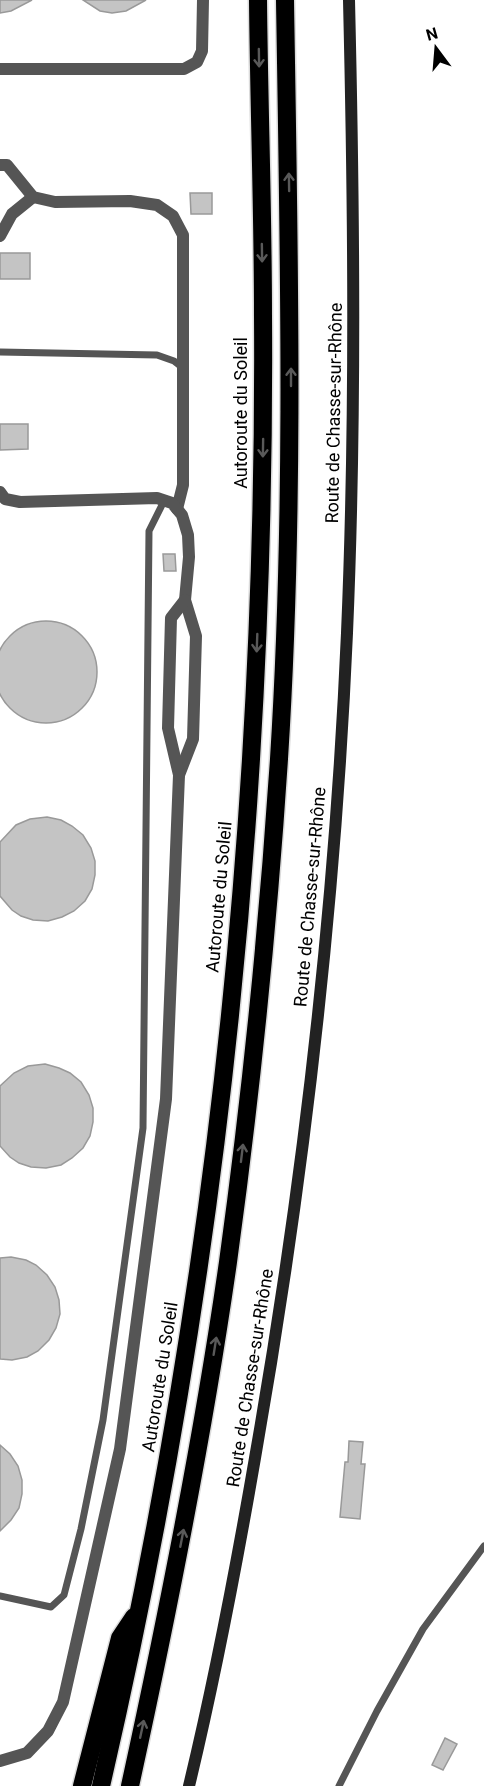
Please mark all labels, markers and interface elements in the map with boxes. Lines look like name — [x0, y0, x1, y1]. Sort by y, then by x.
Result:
north arrow — [406, 18, 466, 78]
text: N — [424, 23, 440, 45]
one-way arrow — [253, 48, 265, 68]
one-way arrow — [283, 172, 294, 192]
one-way arrow — [256, 243, 268, 263]
street label: Route de Chasse-sur-Rhône — [321, 302, 346, 524]
street label: Autoroute du Soleil — [230, 337, 251, 489]
one-way arrow — [285, 367, 297, 387]
one-way arrow — [257, 438, 268, 458]
one-way arrow — [251, 633, 262, 653]
street label: Route de Chasse-sur-Rhône — [289, 786, 330, 1008]
street label: Autoroute du Soleil — [201, 820, 236, 973]
one-way arrow — [237, 1143, 248, 1163]
street label: Route de Chasse-sur-Rhône — [222, 1267, 277, 1489]
street label: Autoroute du Soleil — [137, 1300, 182, 1453]
one-way arrow — [210, 1336, 221, 1356]
one-way arrow — [177, 1529, 188, 1548]
one-way arrow — [137, 1720, 149, 1739]

